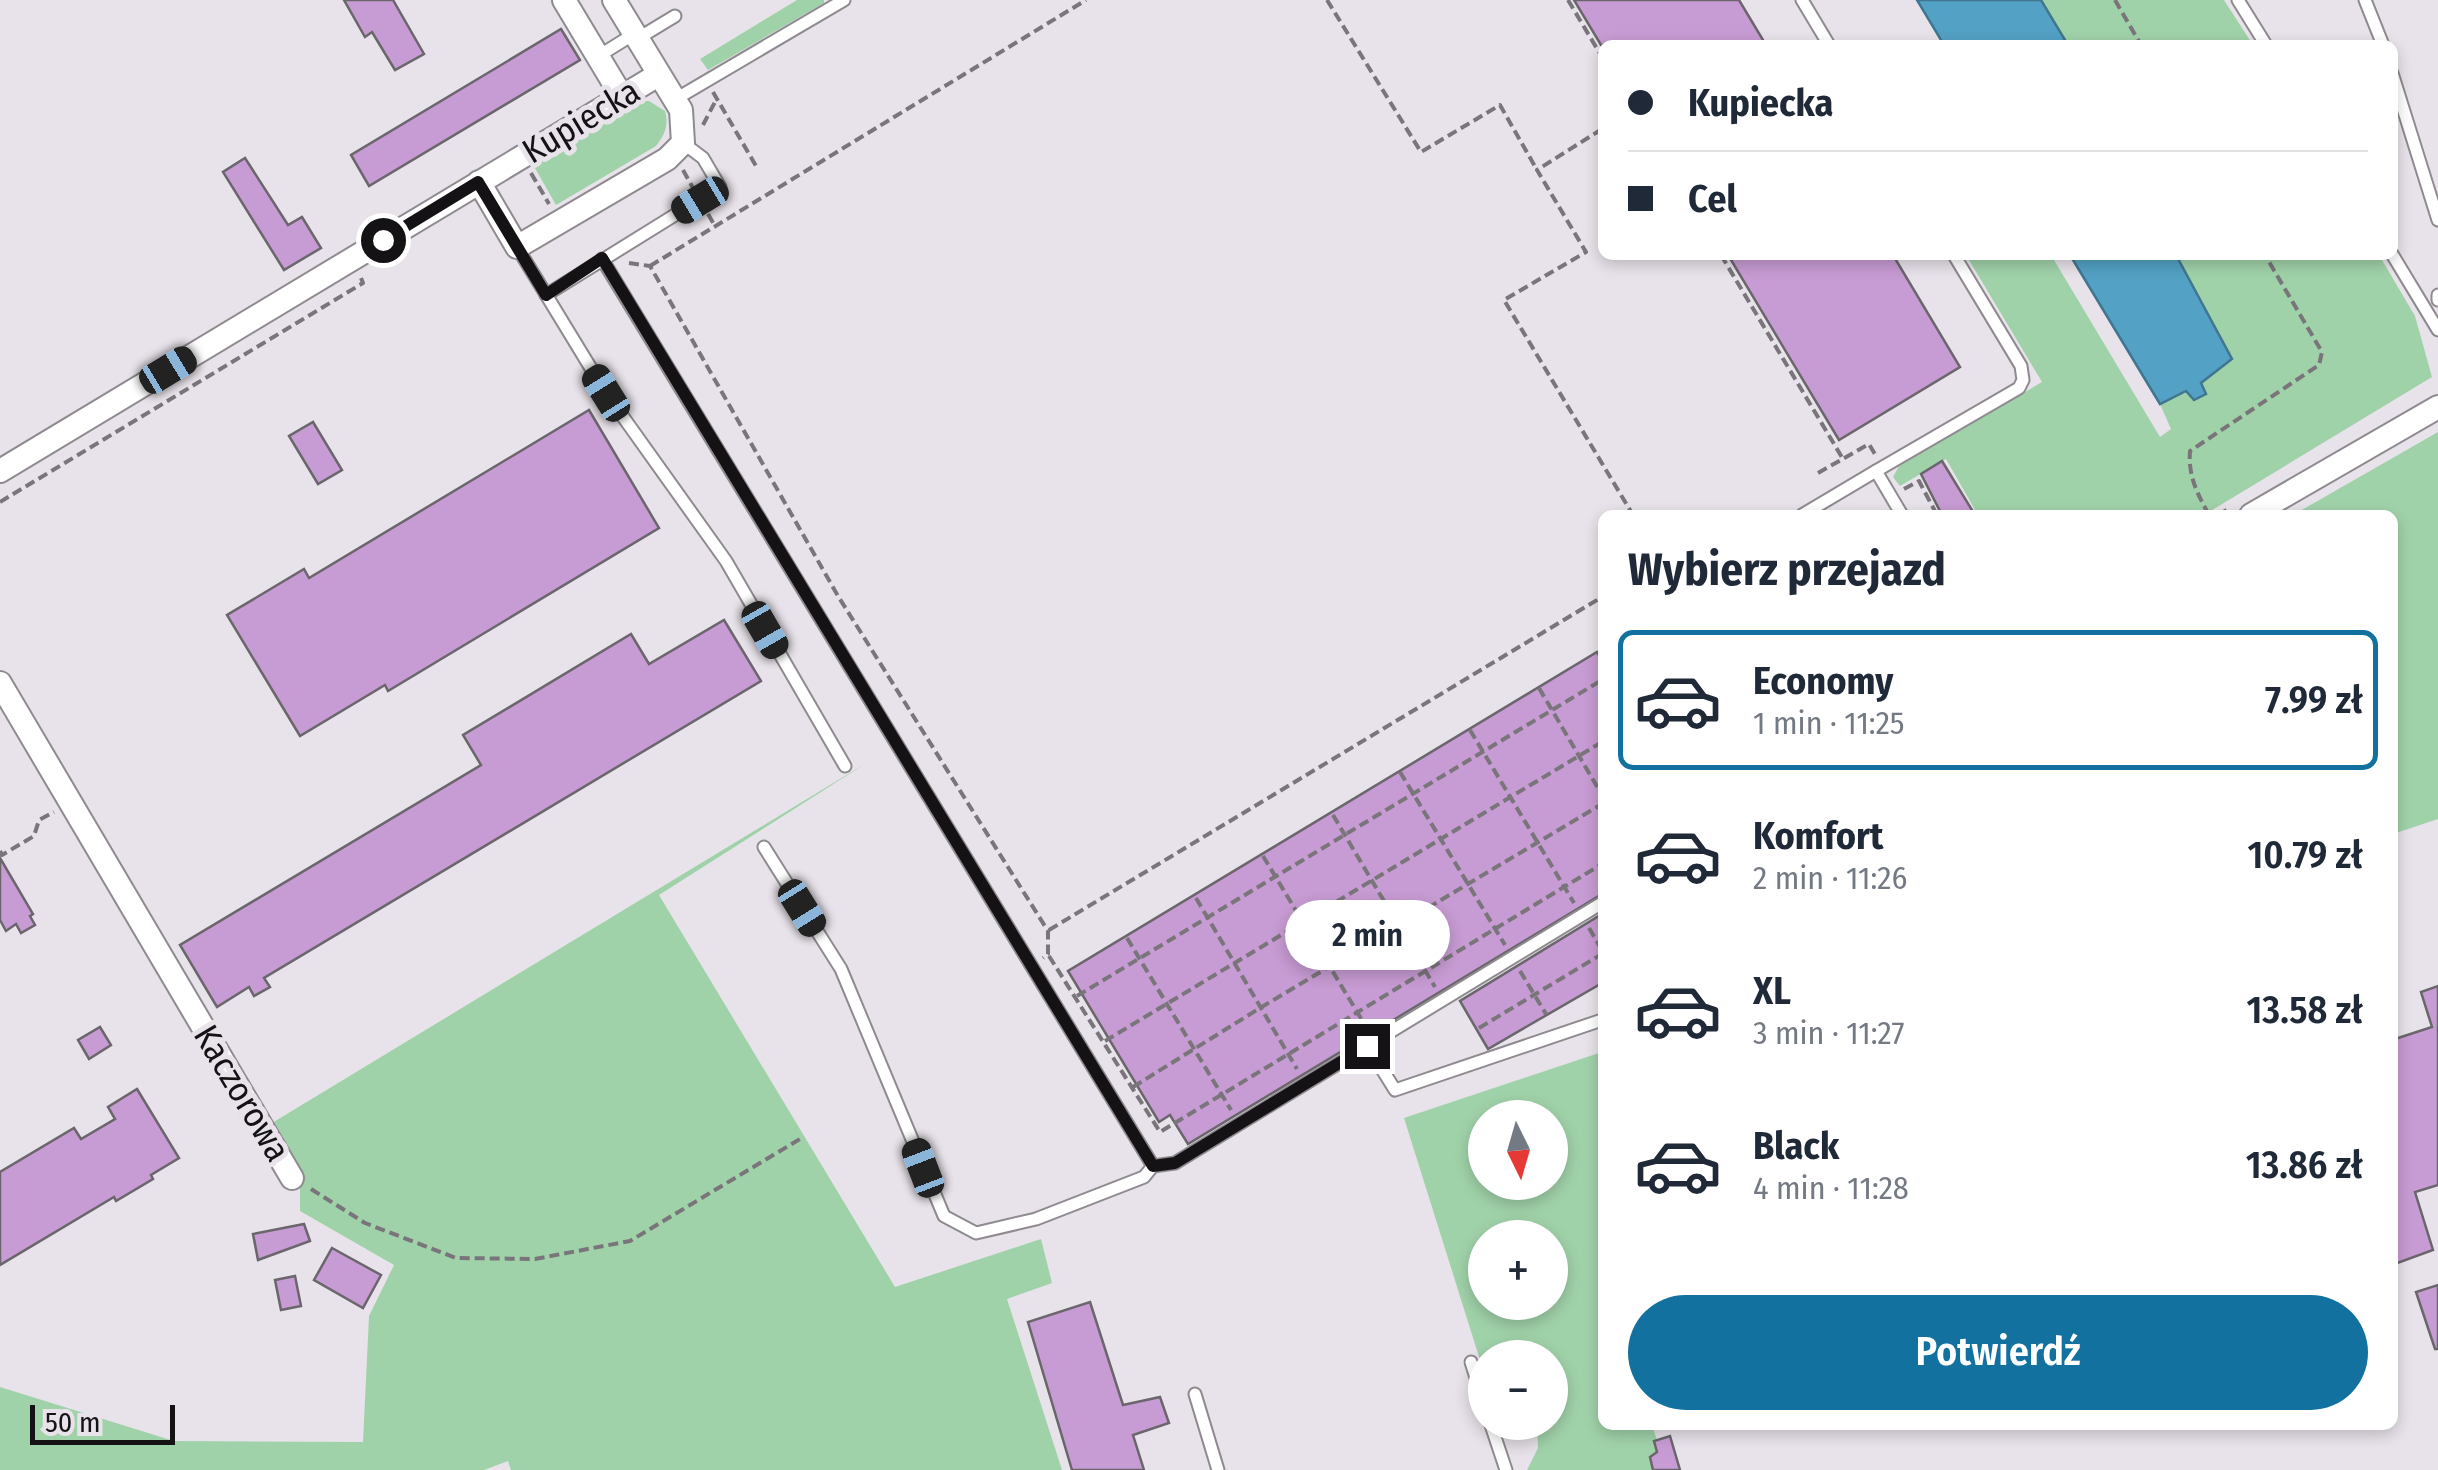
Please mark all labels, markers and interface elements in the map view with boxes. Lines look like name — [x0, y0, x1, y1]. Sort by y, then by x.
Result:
street label: Kupiecka — [515, 70, 647, 172]
text: Kupiecka — [1688, 80, 1833, 126]
car — [667, 172, 733, 228]
text: Cel — [1688, 176, 1737, 222]
route start — [361, 218, 406, 263]
car — [135, 342, 201, 398]
car — [577, 360, 635, 426]
text: Wybierz przejazd — [1628, 543, 1946, 597]
car — [737, 597, 793, 663]
icon: car — [1633, 655, 1723, 745]
text: Economy — [1753, 658, 1893, 704]
text: 7.99 zł — [2265, 677, 2363, 723]
text: 1 min · 11:25 — [1753, 704, 1904, 742]
icon: car — [1633, 810, 1723, 900]
text: Komfort — [1753, 813, 1883, 859]
text: 10.79 zł — [2248, 832, 2363, 878]
text: 2 min · 11:26 — [1753, 859, 1907, 897]
car — [773, 875, 831, 941]
callout: 2 min — [1284, 901, 1450, 971]
text: 2 min — [1332, 916, 1403, 954]
icon: car — [1633, 965, 1723, 1055]
text: XL — [1753, 968, 1791, 1014]
text: 13.58 zł — [2247, 987, 2363, 1033]
text: 3 min · 11:27 — [1753, 1014, 1904, 1052]
street label: Kaczorowa — [185, 1017, 299, 1169]
route end — [1345, 1024, 1390, 1069]
north arrow — [1468, 1100, 1568, 1200]
map controls — [1468, 1100, 1568, 1440]
icon: car — [1633, 1120, 1723, 1210]
text: Black — [1753, 1123, 1839, 1169]
car — [898, 1135, 948, 1201]
text: 13.86 zł — [2246, 1142, 2363, 1188]
text: 4 min · 11:28 — [1753, 1169, 1909, 1207]
button: + — [1468, 1220, 1568, 1320]
button: Potwierdź — [1628, 1295, 2368, 1410]
button: − — [1468, 1340, 1568, 1440]
scale bar — [30, 1400, 175, 1444]
text: 50 m — [45, 1406, 101, 1439]

